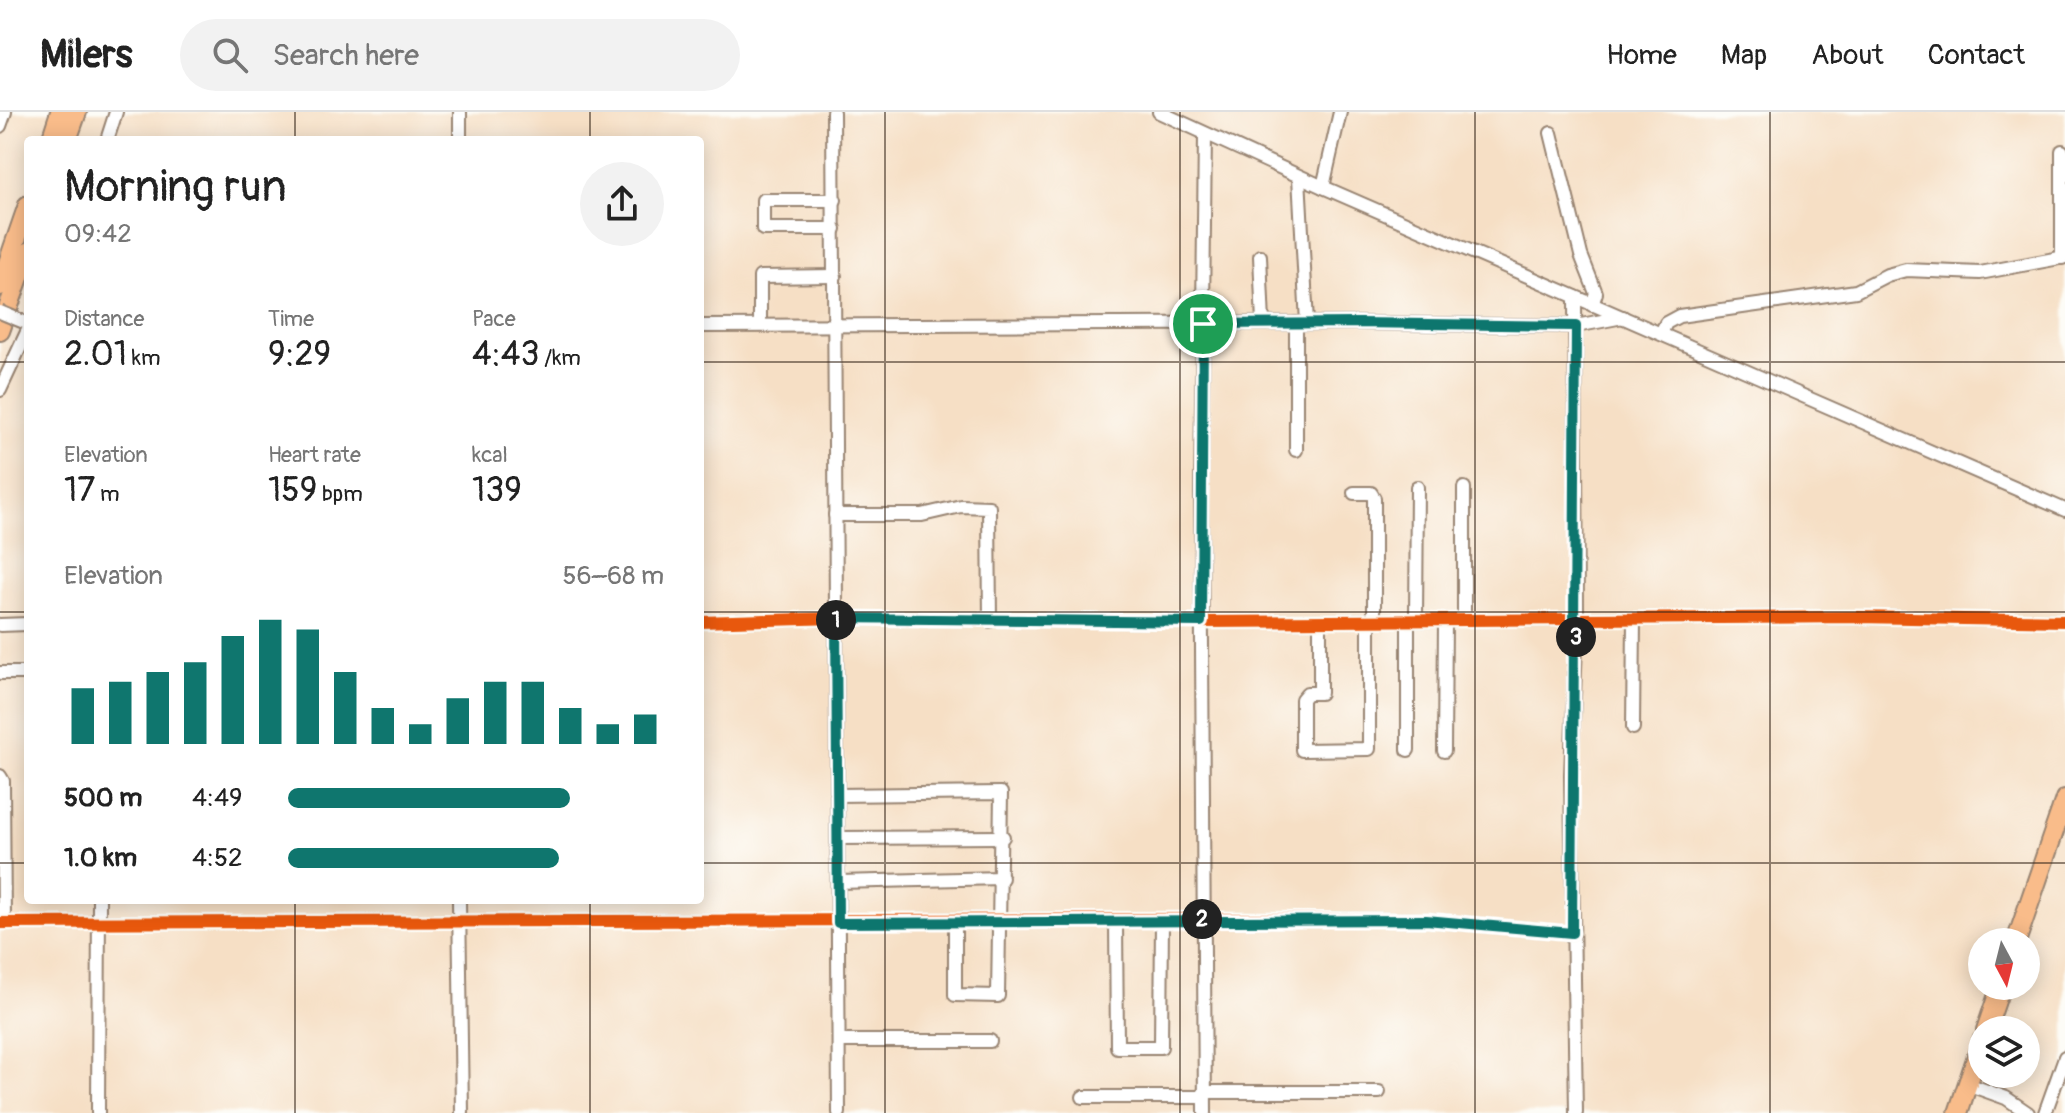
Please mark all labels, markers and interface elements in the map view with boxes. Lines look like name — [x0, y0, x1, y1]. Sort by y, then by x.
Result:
search box — [180, 19, 740, 91]
text: Milers — [40, 31, 132, 79]
icon: search — [208, 33, 252, 77]
text: Search here — [272, 37, 419, 74]
text: Home — [1606, 38, 1677, 73]
text: Map — [1721, 38, 1767, 73]
text: About — [1811, 38, 1884, 73]
text: Contact — [1928, 38, 2025, 73]
text: Morning run — [64, 160, 287, 215]
button: share — [580, 162, 664, 246]
text: 09:42 — [64, 218, 132, 250]
pin — [1169, 290, 1237, 358]
icon: arrive — [1181, 302, 1225, 346]
text: Distance — [64, 305, 144, 333]
text: Time — [268, 305, 314, 333]
text: Pace — [472, 305, 516, 333]
text: 2.01 — [64, 333, 127, 376]
text: 9:29 — [268, 333, 331, 376]
text: 4:43 — [472, 333, 540, 376]
text: km — [127, 344, 160, 372]
text: /km — [540, 344, 581, 372]
text: Elevation — [64, 441, 148, 469]
text: Heart rate — [268, 441, 361, 469]
text: kcal — [472, 441, 508, 469]
text: 17 — [64, 469, 95, 512]
text: 159 — [268, 469, 317, 512]
text: 139 — [472, 469, 522, 512]
text: m — [95, 480, 120, 508]
text: bpm — [317, 480, 363, 508]
text: Elevation — [64, 560, 163, 592]
text: 56–68 m — [562, 560, 664, 592]
pin: 1 — [816, 600, 856, 640]
text: 1 — [832, 606, 840, 634]
pin: 3 — [1556, 617, 1596, 657]
text: 3 — [1570, 623, 1582, 651]
text: 500 m — [64, 782, 142, 814]
text: 4:49 — [192, 782, 243, 814]
text: 1.0 km — [64, 842, 137, 874]
text: 4:52 — [192, 842, 243, 874]
pin: 2 — [1182, 899, 1222, 939]
text: 2 — [1196, 905, 1208, 933]
north arrow — [1968, 928, 2040, 1000]
map controls — [1968, 928, 2040, 1088]
button: layers — [1968, 1016, 2040, 1088]

